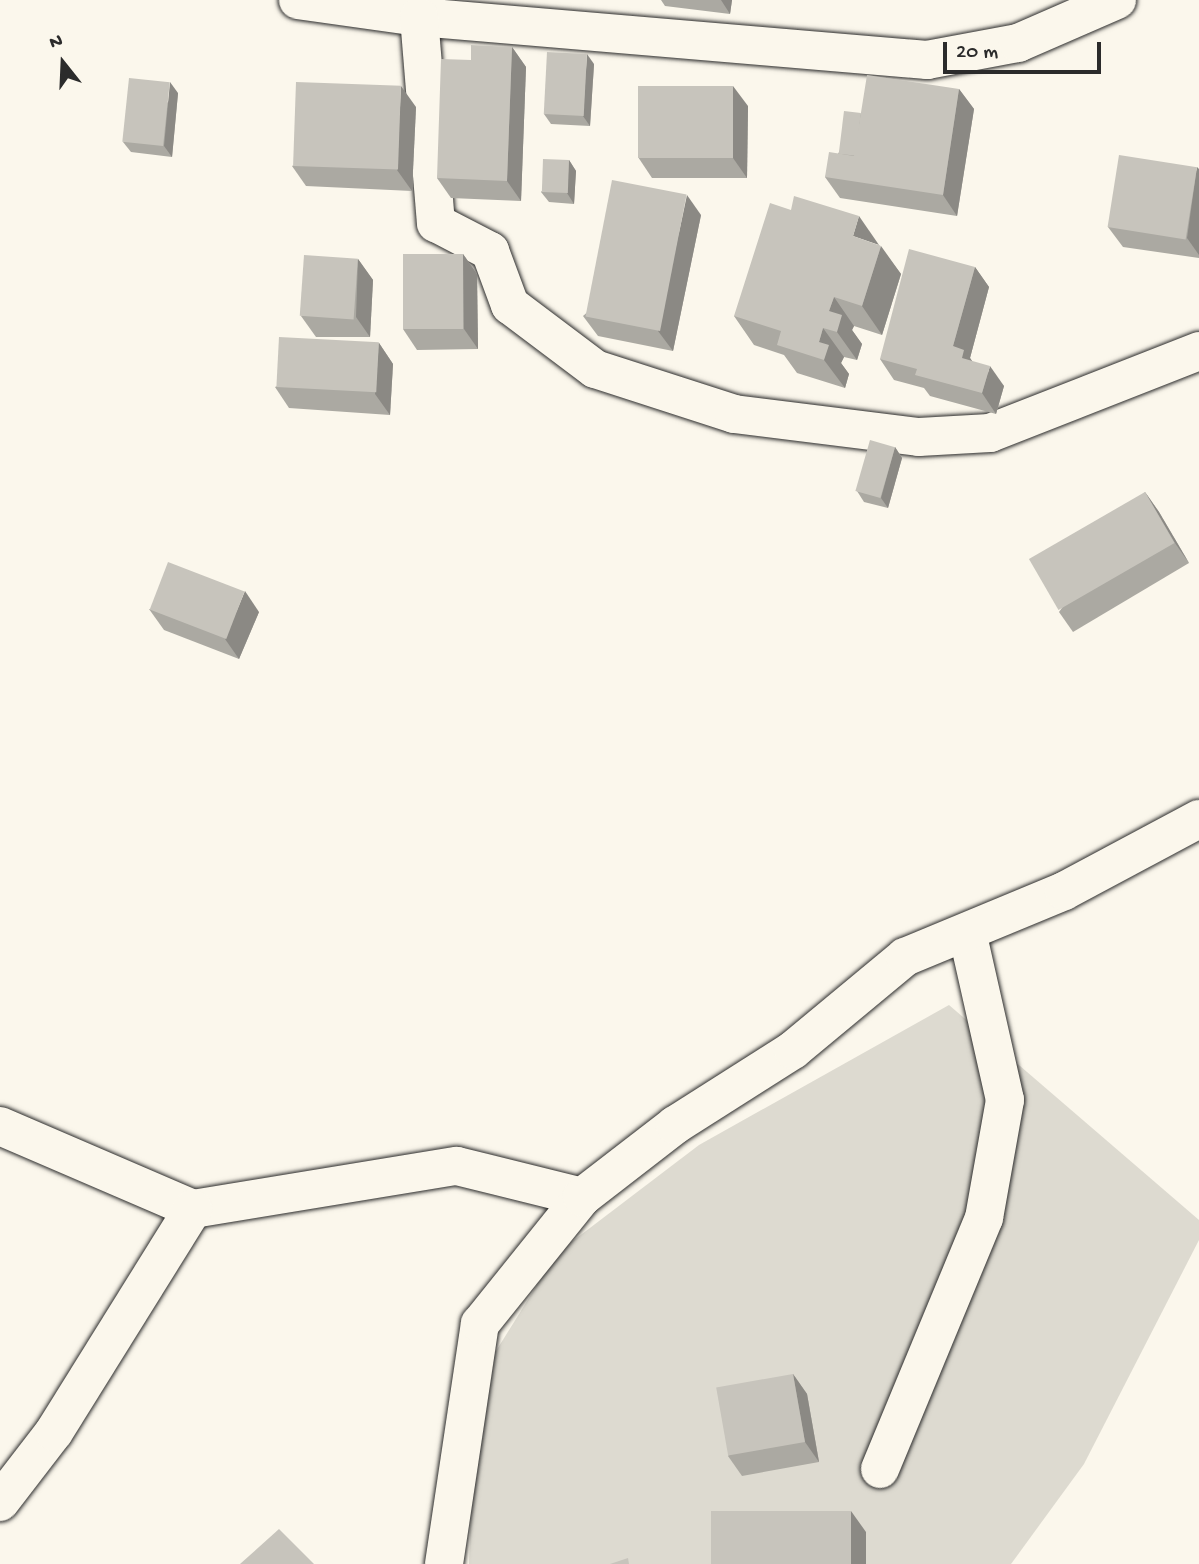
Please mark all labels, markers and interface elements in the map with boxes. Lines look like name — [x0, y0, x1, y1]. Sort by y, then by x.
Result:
north arrow — [28, 28, 98, 98]
scale bar — [947, 28, 1104, 72]
text: N — [47, 30, 66, 55]
text: 20 m — [956, 41, 998, 66]

